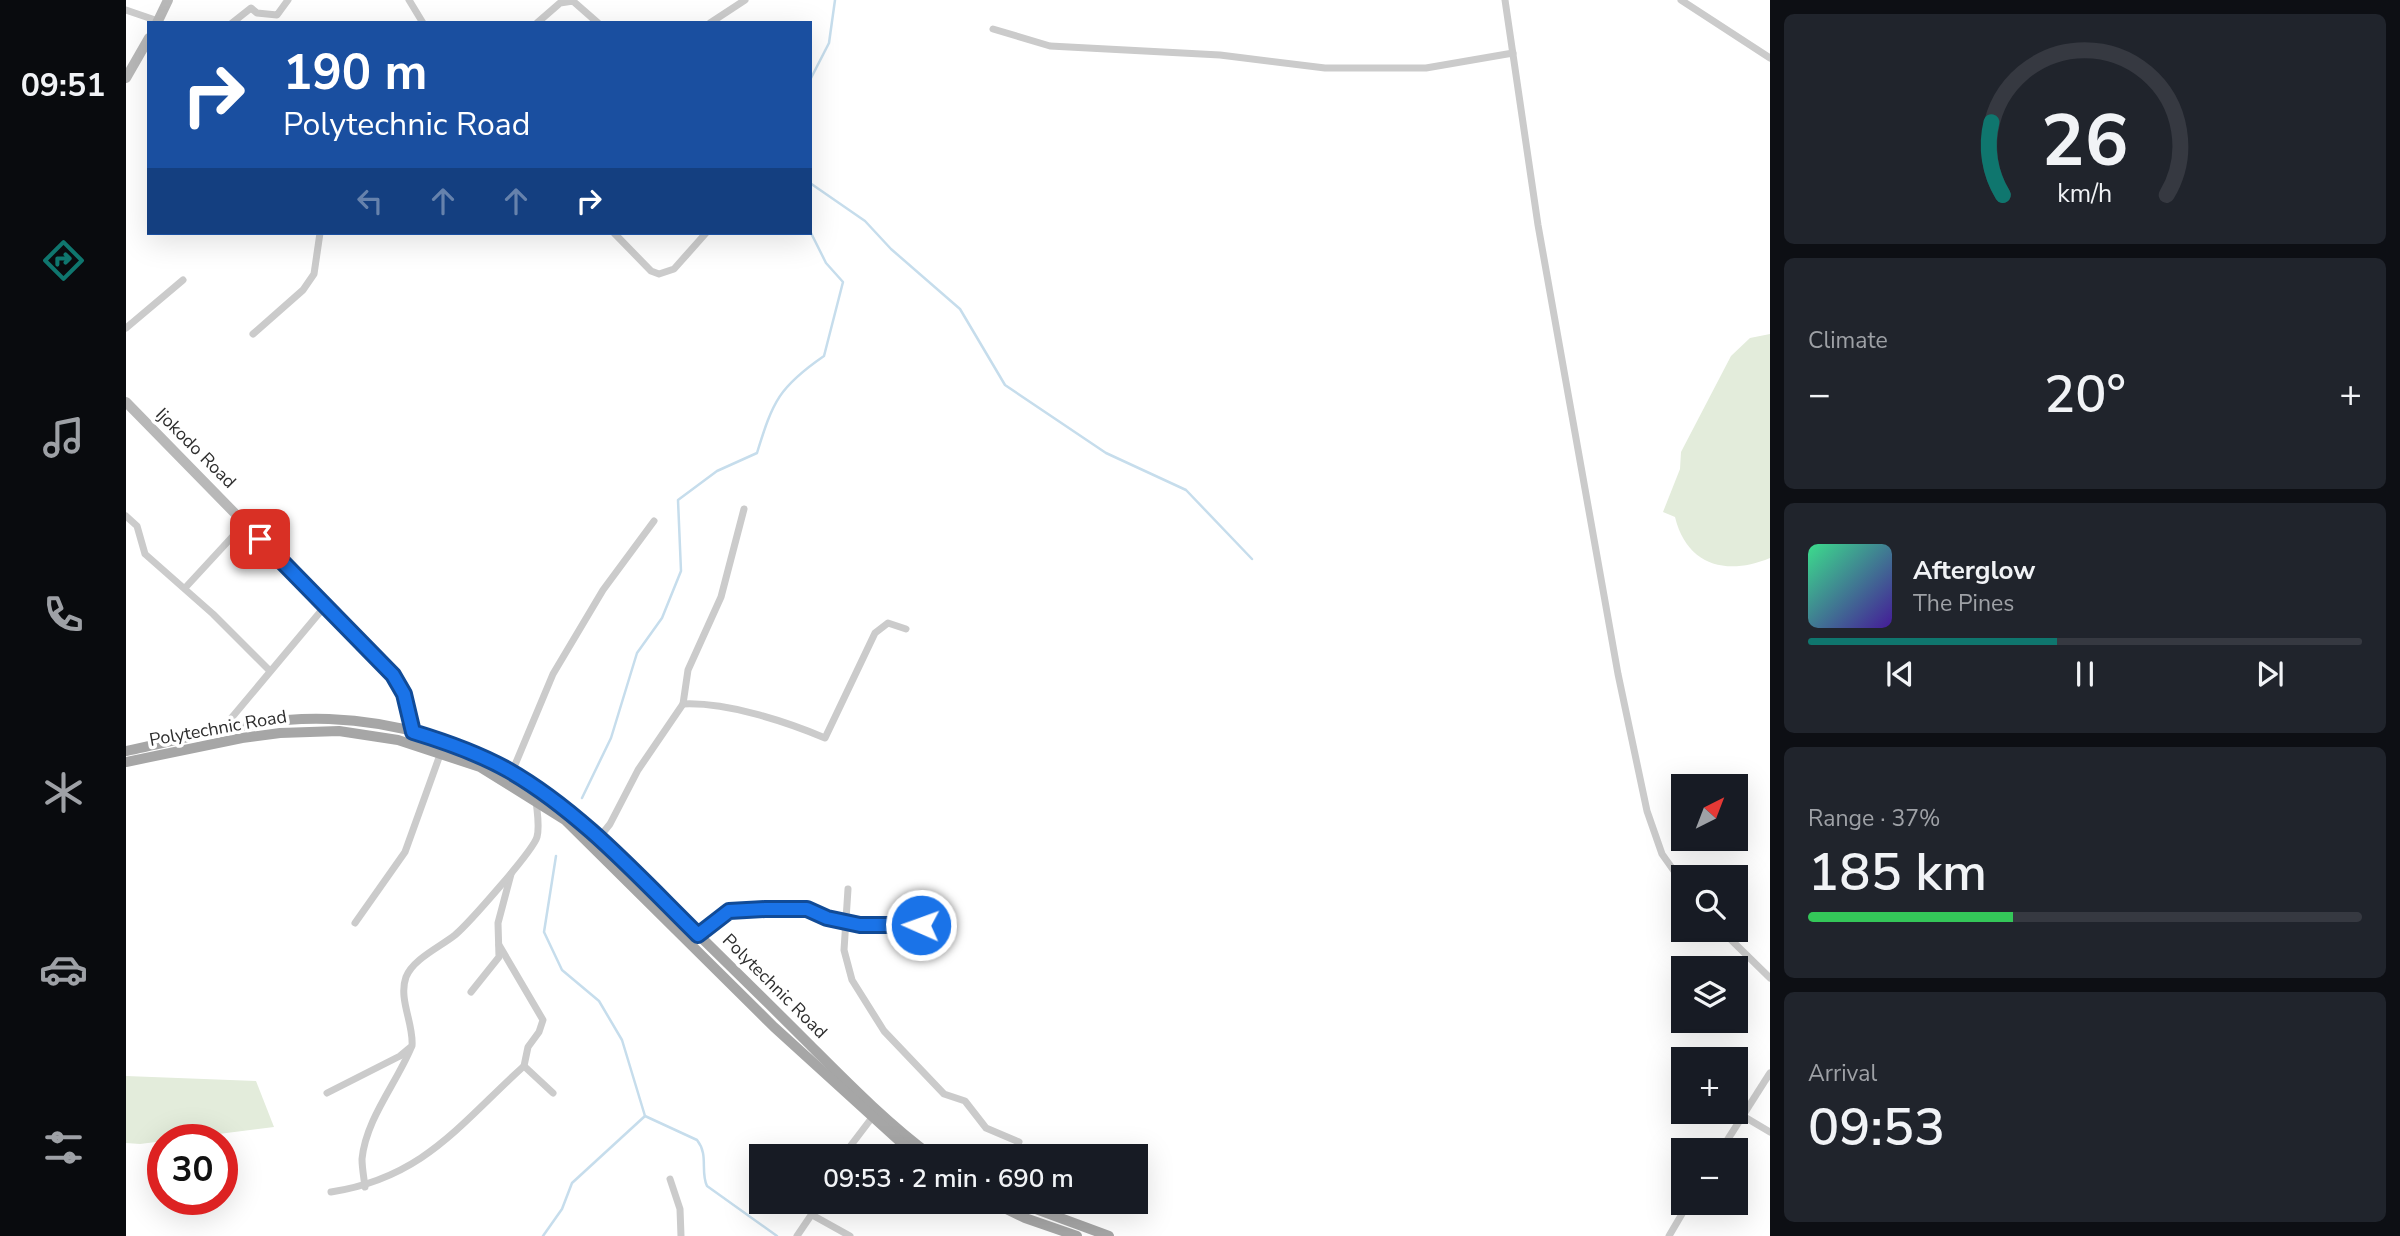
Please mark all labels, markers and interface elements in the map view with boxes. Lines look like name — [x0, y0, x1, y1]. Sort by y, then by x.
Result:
text: 190 m — [283, 39, 427, 106]
icon: right — [168, 49, 259, 140]
text: 09:51 — [21, 64, 105, 107]
text: 26 — [2041, 92, 2129, 192]
text: Polytechnic Road — [283, 103, 530, 146]
text: km/h — [2057, 177, 2113, 211]
icon: left — [351, 182, 389, 220]
icon: ahead — [424, 182, 462, 220]
icon: ahead — [497, 182, 535, 220]
icon: right — [570, 182, 608, 220]
icon: directions — [39, 236, 88, 285]
text: Climate — [1808, 325, 1888, 356]
text: 20° — [2044, 359, 2126, 430]
text: − — [1808, 369, 1831, 420]
text: + — [2339, 369, 2362, 420]
street label: Ijokodo Road — [151, 403, 241, 493]
icon: music — [39, 413, 88, 462]
pin — [230, 509, 290, 569]
icon: arrive — [241, 520, 279, 558]
text: Afterglow — [1913, 553, 2036, 588]
text: The Pines — [1913, 588, 2014, 619]
icon: phone — [39, 590, 88, 639]
icon: previous — [1881, 655, 1919, 693]
icon: pause — [2066, 655, 2104, 693]
icon: next — [2251, 655, 2289, 693]
street label: Polytechnic Road — [147, 704, 289, 752]
icon: climate — [39, 768, 88, 817]
north arrow — [1671, 774, 1748, 850]
map controls — [1671, 774, 1748, 1215]
text: Range · 37% — [1808, 803, 1940, 834]
text: 185 km — [1808, 837, 1987, 908]
button: search — [1671, 865, 1748, 942]
position arrow — [884, 888, 958, 962]
street label: Polytechnic Road — [717, 928, 833, 1044]
icon: car — [39, 945, 88, 994]
button: layers — [1671, 956, 1748, 1033]
button: + — [1671, 1047, 1748, 1124]
text: Arrival — [1808, 1058, 1877, 1089]
text: 09:53 — [1808, 1092, 1945, 1163]
icon: filters — [39, 1123, 88, 1172]
speed limit sign: 30 — [147, 1124, 238, 1215]
button: − — [1671, 1138, 1748, 1215]
text: 09:53 · 2 min · 690 m — [823, 1161, 1074, 1196]

